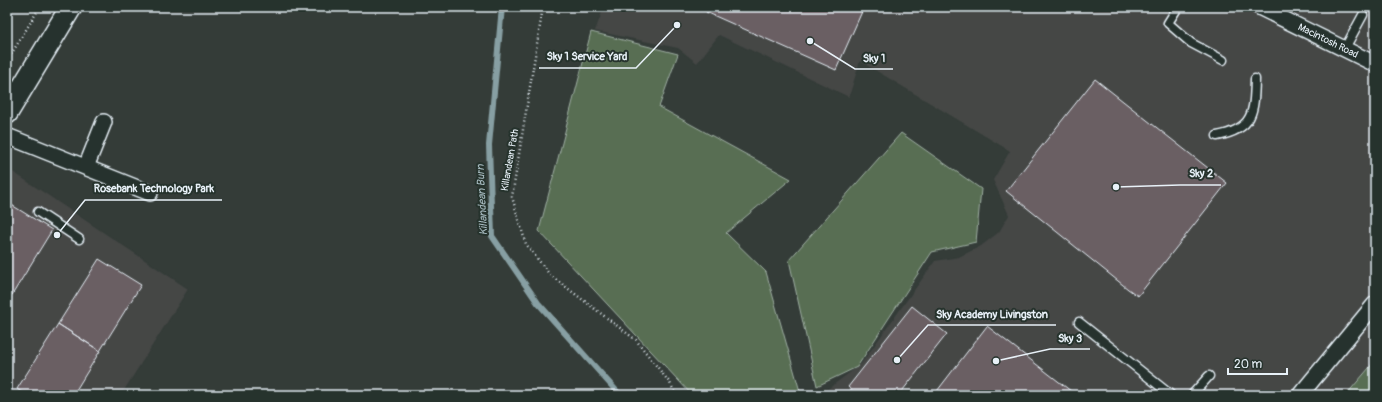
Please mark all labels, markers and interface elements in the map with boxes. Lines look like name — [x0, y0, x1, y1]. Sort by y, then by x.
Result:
street label: Macintosh Road — [1296, 21, 1360, 61]
callout: Sky 1 Service Yard — [539, 45, 636, 68]
callout: Sky 1 — [855, 46, 893, 69]
text: Sky 1 Service Yard — [546, 50, 628, 63]
text: Sky 1 — [863, 52, 885, 65]
street label: Killandean Path — [499, 128, 521, 192]
callout: Sky 2 — [1180, 162, 1221, 185]
water label: Killandean Burn — [474, 163, 490, 236]
text: Sky 2 — [1189, 167, 1213, 180]
callout: Rosebank Technology Park — [85, 177, 222, 200]
text: Rosebank Technology Park — [94, 182, 215, 195]
callout: Sky Academy Livingston — [928, 302, 1056, 325]
text: Sky Academy Livingston — [936, 308, 1048, 321]
callout: Sky 3 — [1050, 326, 1090, 349]
text: Sky 3 — [1058, 332, 1082, 345]
scale bar — [1228, 350, 1287, 376]
text: 20 m — [1234, 357, 1263, 372]

